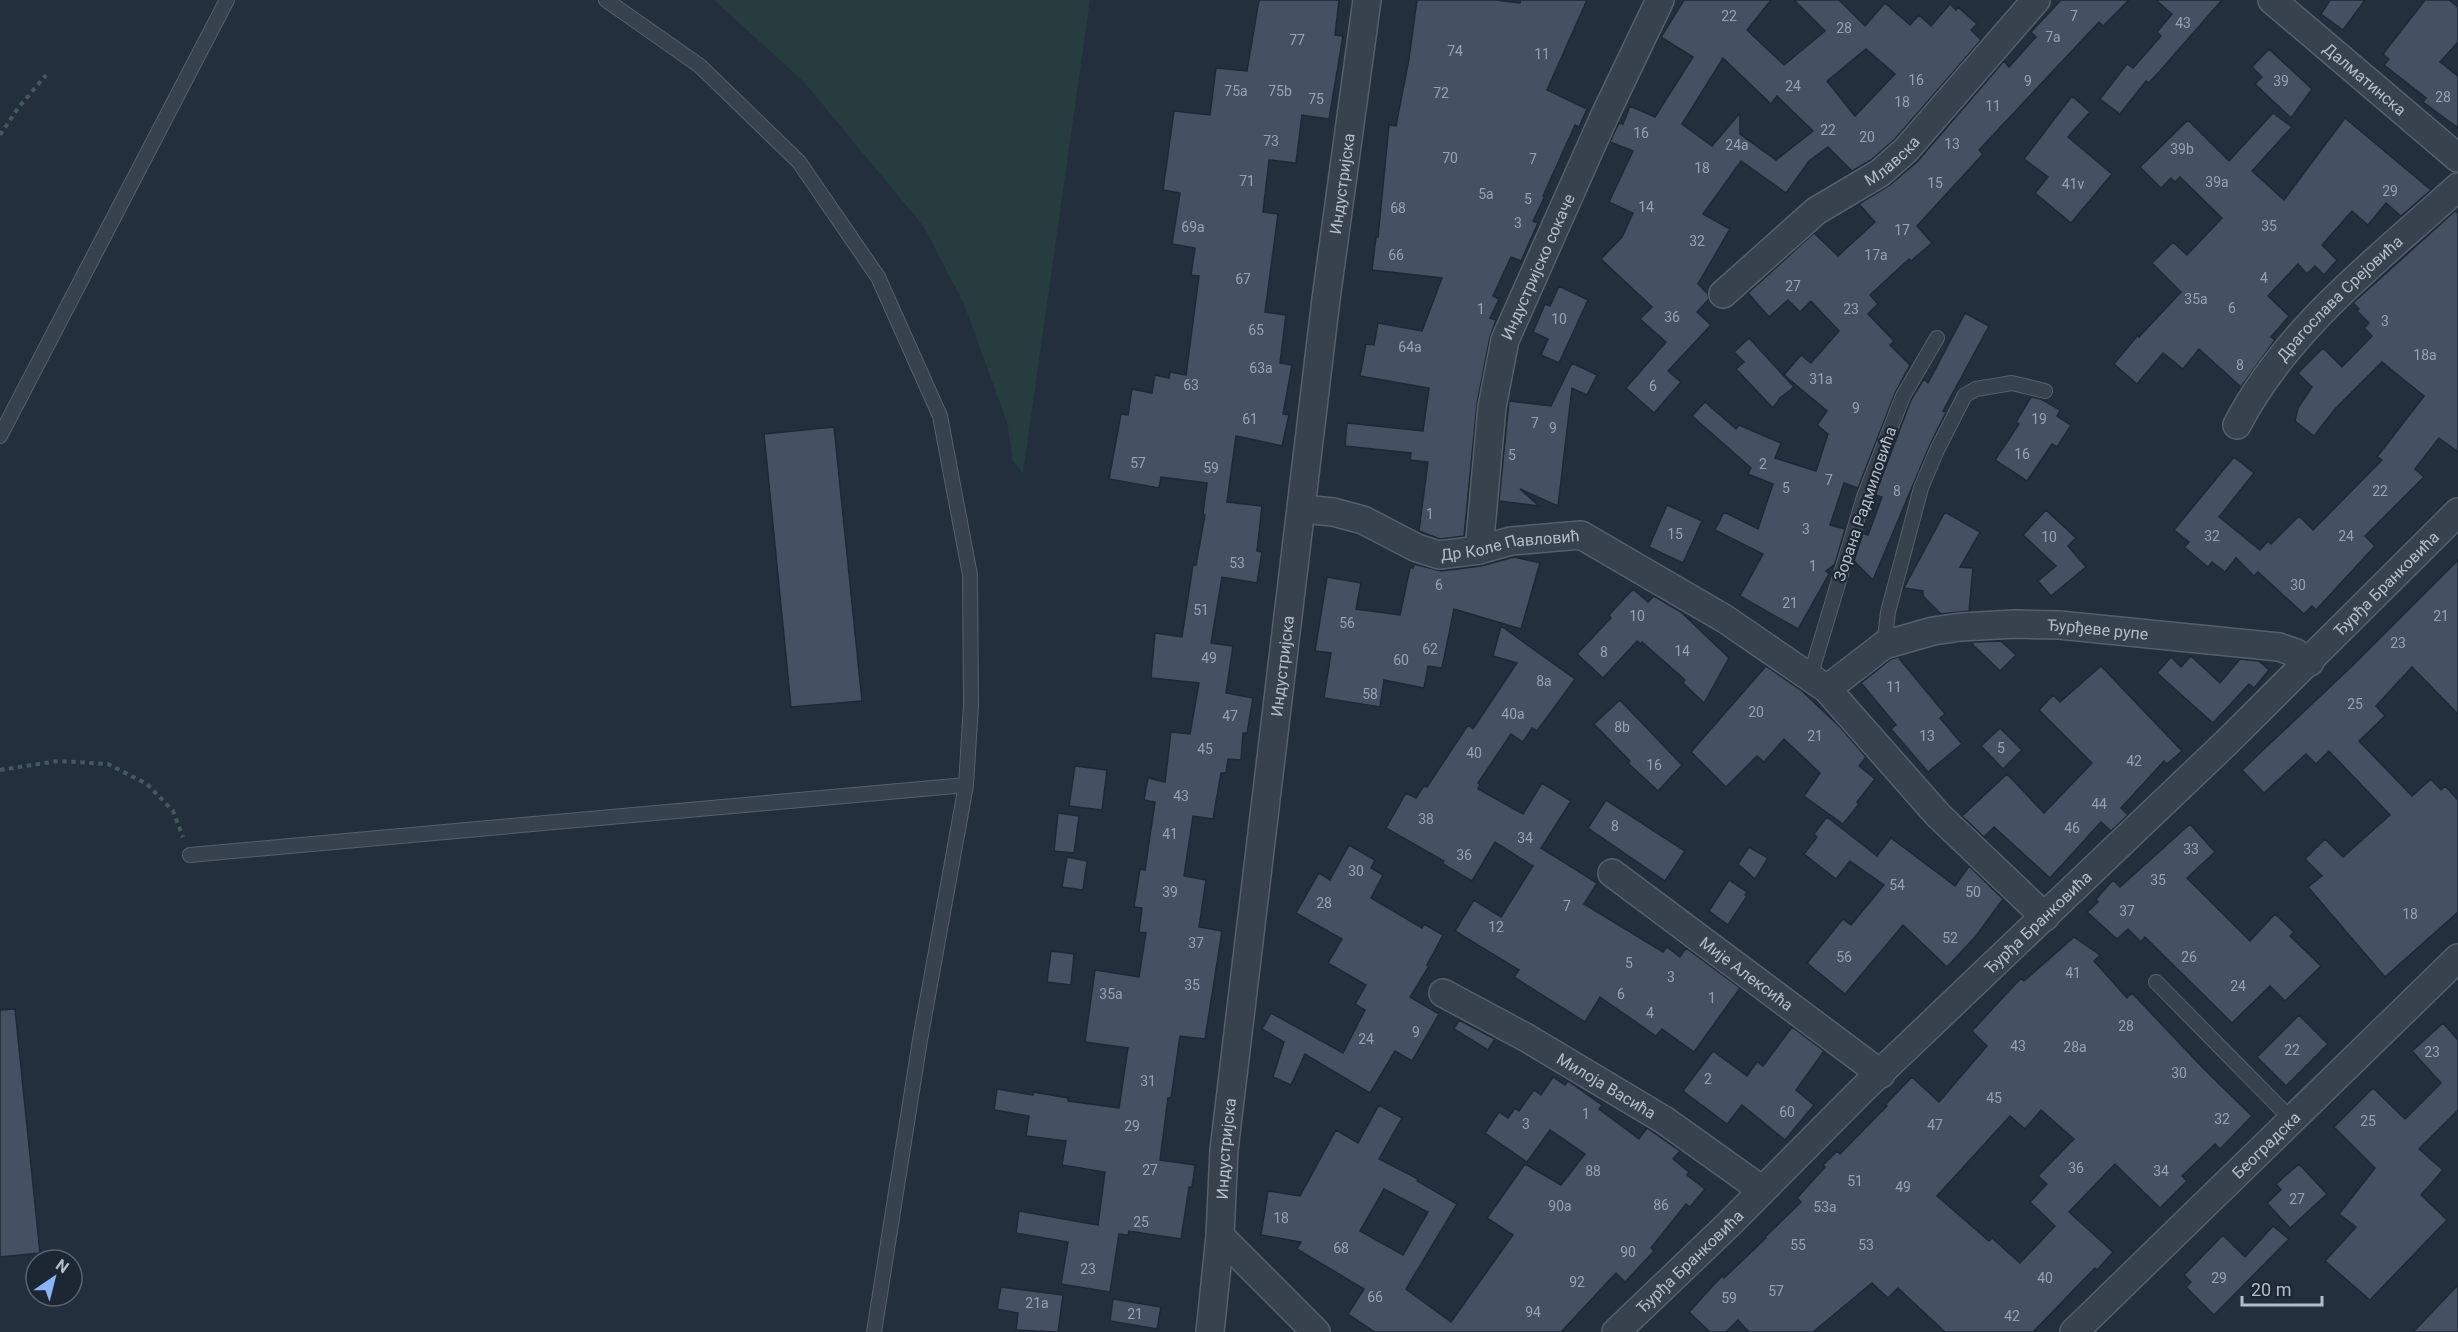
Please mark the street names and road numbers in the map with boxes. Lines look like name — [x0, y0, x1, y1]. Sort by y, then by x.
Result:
street label: Далматинска — [2320, 39, 2410, 119]
street label: Индустријска — [1325, 132, 1358, 235]
street label: Млавска — [1861, 132, 1923, 190]
street label: Индустријско сокаче — [1497, 191, 1578, 343]
street label: Драгослава Срејовића — [2272, 231, 2406, 365]
street label: Зорана Радмиловића — [1830, 424, 1900, 584]
street label: Др Коле Павловић — [1439, 526, 1580, 564]
street label: Ђурђа Бранковића — [2330, 527, 2443, 640]
street label: Индустријска — [1267, 614, 1297, 718]
street label: Ђурђеве рупе — [2047, 615, 2149, 643]
street label: Ђурђа Бранковића — [1980, 867, 2095, 978]
street label: Мије Алексића — [1696, 933, 1797, 1015]
street label: Милоја Васића — [1554, 1049, 1660, 1123]
street label: Индустријска — [1212, 1097, 1240, 1200]
street label: Београдска — [2228, 1108, 2304, 1182]
street label: Ђурђа Бранковића — [1632, 1206, 1747, 1317]

